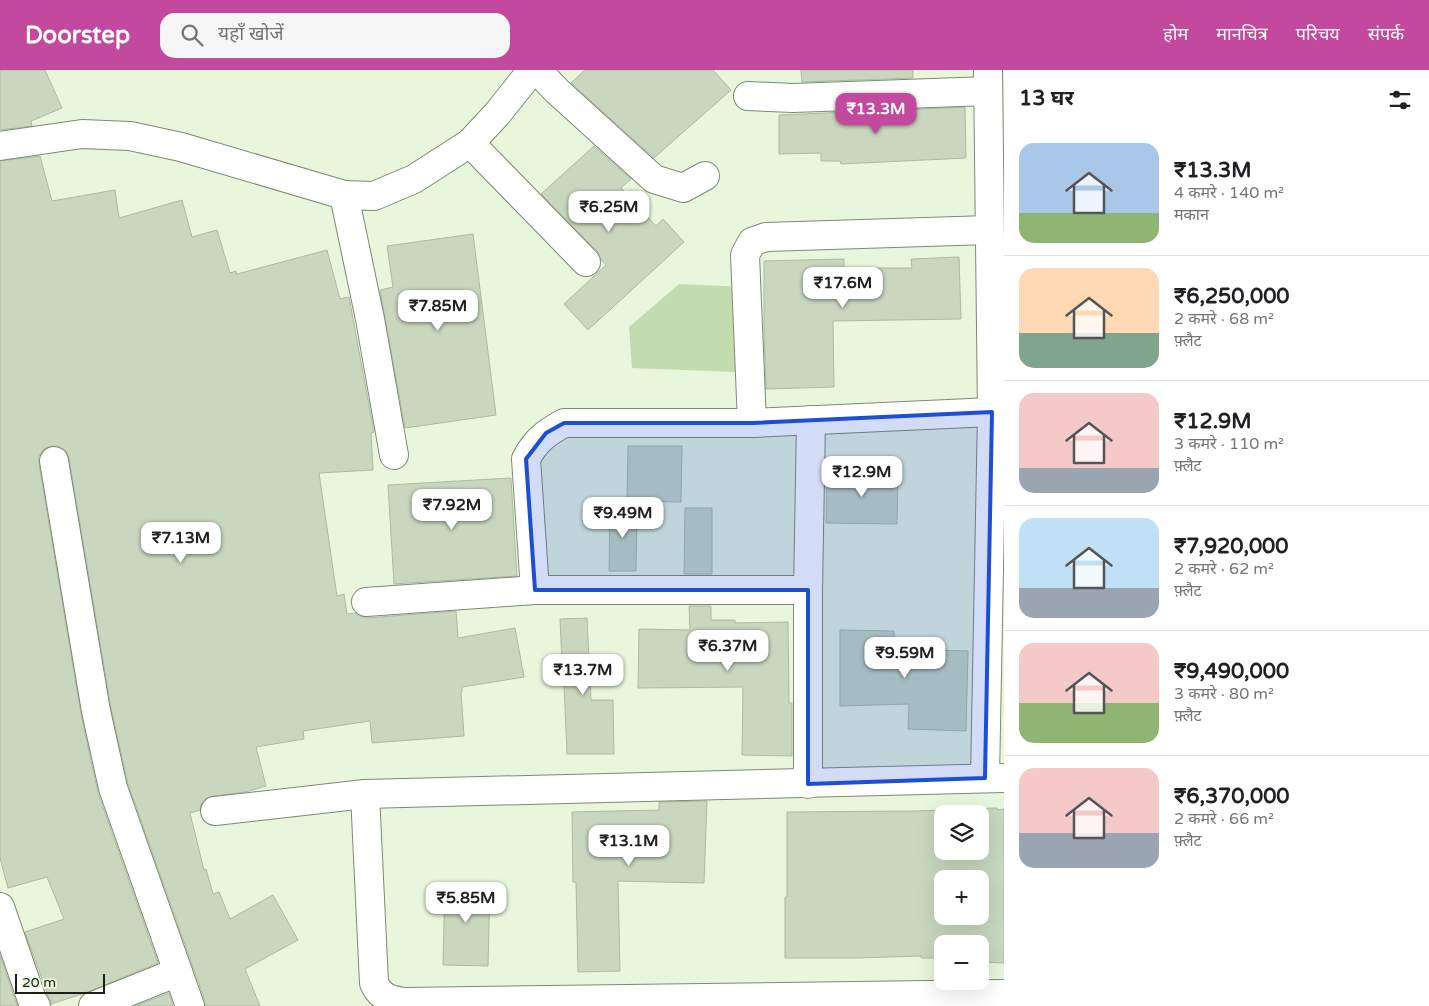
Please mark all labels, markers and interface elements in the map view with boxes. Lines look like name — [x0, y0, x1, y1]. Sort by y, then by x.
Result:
search box — [160, 13, 510, 58]
text: Doorstep — [25, 21, 130, 50]
icon: search — [178, 21, 206, 49]
text: यहाँ खोजें — [218, 23, 284, 45]
text: होम — [1163, 23, 1188, 45]
text: मानचित्र — [1216, 23, 1268, 45]
text: परिचय — [1296, 23, 1340, 45]
text: संपर्क — [1368, 23, 1404, 45]
text: 13 घर — [1019, 86, 1074, 111]
icon: filters — [1386, 86, 1414, 114]
pin: ₹13.3M — [835, 92, 917, 135]
text: ₹13.3M — [846, 99, 906, 119]
text: ₹13.3M — [1174, 158, 1252, 183]
icon: home — [1059, 163, 1119, 223]
text: 4 कमरे · 140 m² — [1174, 183, 1284, 203]
pin: ₹6.25M — [568, 190, 650, 233]
text: ₹6.25M — [579, 197, 639, 217]
text: मकान — [1174, 205, 1209, 225]
pin: ₹17.6M — [802, 266, 884, 309]
text: ₹17.6M — [814, 273, 872, 293]
text: ₹6,250,000 — [1174, 284, 1290, 309]
icon: home — [1059, 288, 1119, 348]
pin: ₹7.85M — [397, 290, 479, 332]
text: ₹7.85M — [409, 296, 467, 316]
text: 2 कमरे · 68 m² — [1174, 309, 1274, 329]
text: फ़्लैट — [1174, 331, 1202, 351]
text: ₹12.9M — [1174, 409, 1252, 434]
icon: home — [1059, 413, 1119, 473]
text: 3 कमरे · 110 m² — [1174, 434, 1284, 454]
pin: ₹12.9M — [821, 456, 903, 498]
text: फ़्लैट — [1174, 456, 1202, 476]
text: ₹12.9M — [832, 462, 892, 482]
pin: ₹7.92M — [411, 488, 493, 531]
text: ₹7.92M — [423, 495, 481, 515]
pin: ₹9.49M — [582, 496, 664, 539]
text: ₹9.49M — [594, 503, 652, 523]
pin: ₹7.13M — [140, 522, 222, 564]
text: ₹7.13M — [152, 528, 210, 548]
text: ₹7,920,000 — [1174, 534, 1288, 559]
icon: home — [1059, 538, 1119, 598]
text: 2 कमरे · 62 m² — [1174, 559, 1274, 579]
text: फ़्लैट — [1174, 581, 1202, 601]
pin: ₹6.37M — [687, 630, 769, 672]
text: ₹6.37M — [698, 636, 758, 656]
pin: ₹9.59M — [864, 636, 946, 679]
text: ₹9.59M — [875, 643, 935, 663]
pin: ₹13.7M — [542, 654, 624, 696]
text: ₹9,490,000 — [1174, 659, 1289, 684]
text: ₹13.7M — [554, 660, 612, 680]
icon: home — [1059, 663, 1119, 723]
text: 3 कमरे · 80 m² — [1174, 684, 1274, 704]
text: फ़्लैट — [1174, 706, 1202, 726]
text: ₹6,370,000 — [1174, 784, 1290, 809]
icon: home — [1059, 788, 1119, 848]
map controls — [934, 805, 989, 990]
button: layers — [934, 805, 989, 860]
text: 2 कमरे · 66 m² — [1174, 809, 1274, 829]
pin: ₹13.1M — [588, 824, 670, 867]
text: ₹13.1M — [599, 831, 659, 851]
text: फ़्लैट — [1174, 831, 1202, 851]
button: + — [934, 870, 989, 925]
pin: ₹5.85M — [425, 882, 507, 924]
text: ₹5.85M — [437, 888, 495, 908]
button: − — [934, 935, 989, 990]
scale bar — [15, 971, 105, 994]
text: 20 m — [22, 974, 56, 991]

